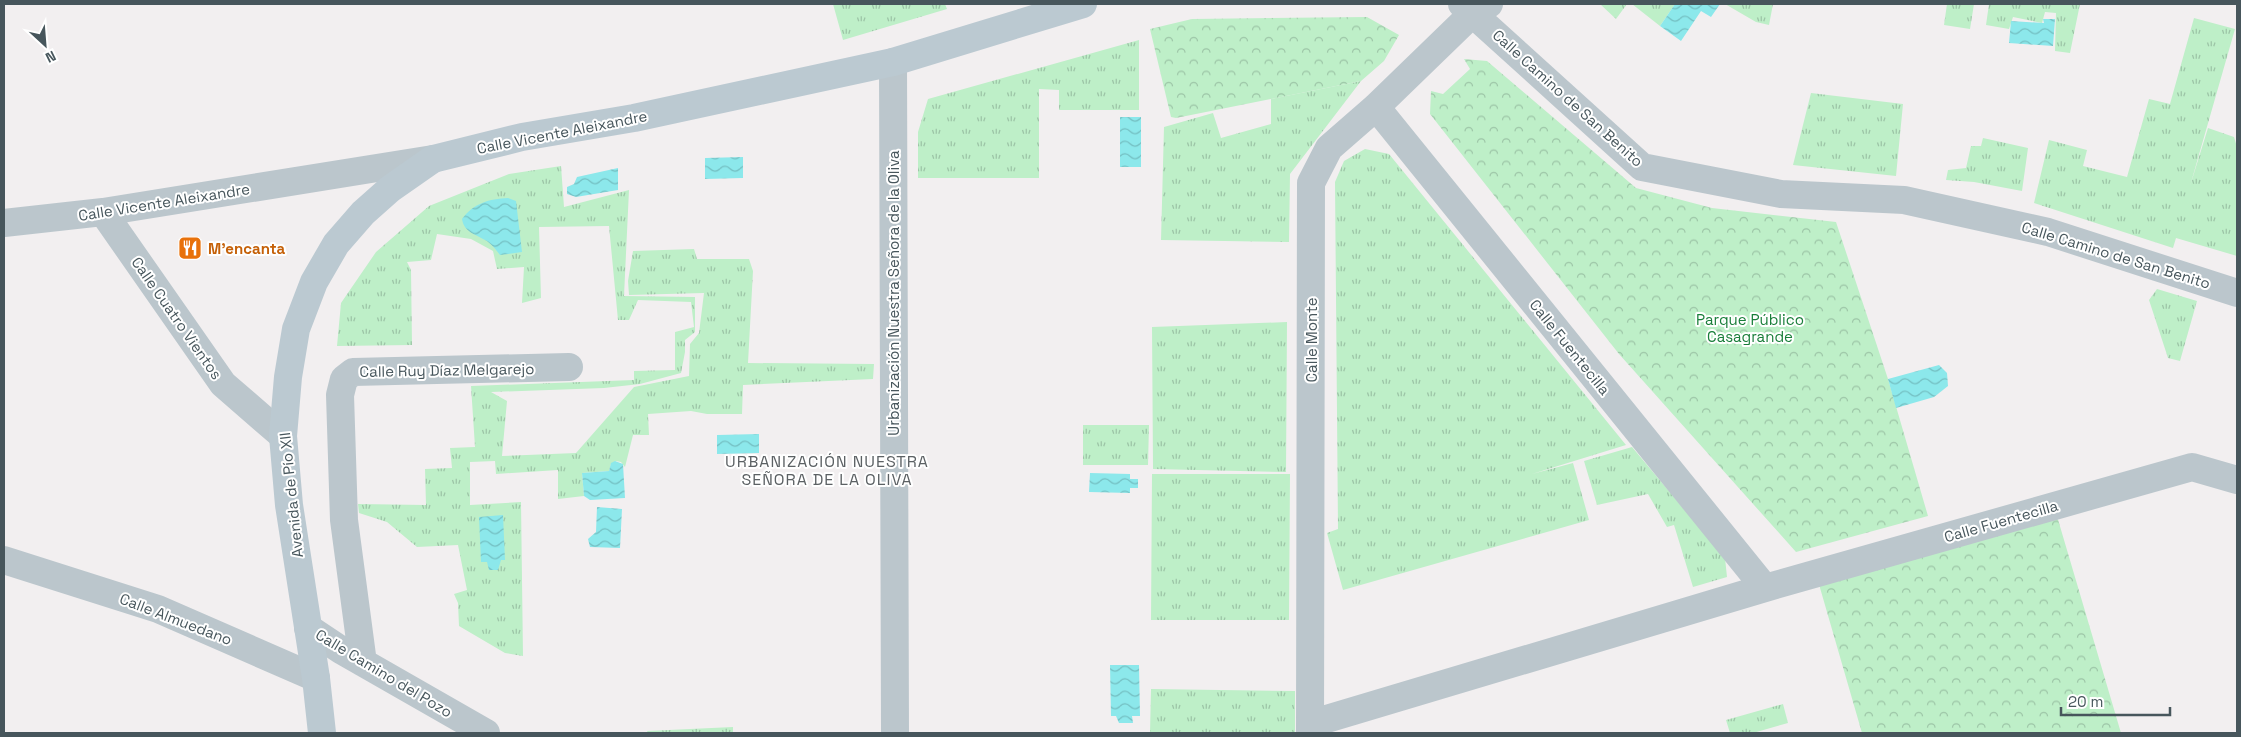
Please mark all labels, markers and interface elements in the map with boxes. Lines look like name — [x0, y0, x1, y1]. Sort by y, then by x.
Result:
north arrow — [20, 20, 70, 70]
street label: Calle Camino de San Benito — [1489, 25, 1647, 171]
text: N — [43, 47, 59, 67]
street label: Calle Vicente Aleixandre — [475, 106, 649, 158]
street label: Urbanización Nuestra Señora de la Oliva — [884, 150, 903, 436]
street label: Calle Vicente Aleixandre — [77, 179, 251, 225]
street label: Calle Camino de San Benito — [2019, 217, 2213, 293]
restaurant icon: M'encanta — [177, 235, 203, 261]
place label: M'encanta — [208, 239, 286, 258]
street label: Calle Cuatro Vientos — [128, 253, 226, 383]
street label: Calle Fuentecilla — [1526, 295, 1615, 399]
street label: Calle Monte — [1302, 297, 1321, 383]
park label: Parque Público Casagrande — [1696, 310, 1804, 346]
street label: Calle Ruy Díaz Melgarejo — [359, 359, 535, 381]
street label: Avenida de Pío XII — [275, 431, 307, 559]
district label: URBANIZACIÓN NUESTRA SEÑORA DE LA OLIVA — [725, 451, 929, 490]
street label: Calle Fuentecilla — [1942, 496, 2061, 546]
street label: Calle Almuedano — [117, 589, 235, 649]
street label: Calle Camino del Pozo — [312, 625, 456, 721]
scale bar — [2061, 684, 2170, 716]
text: 20 m — [2068, 692, 2103, 711]

